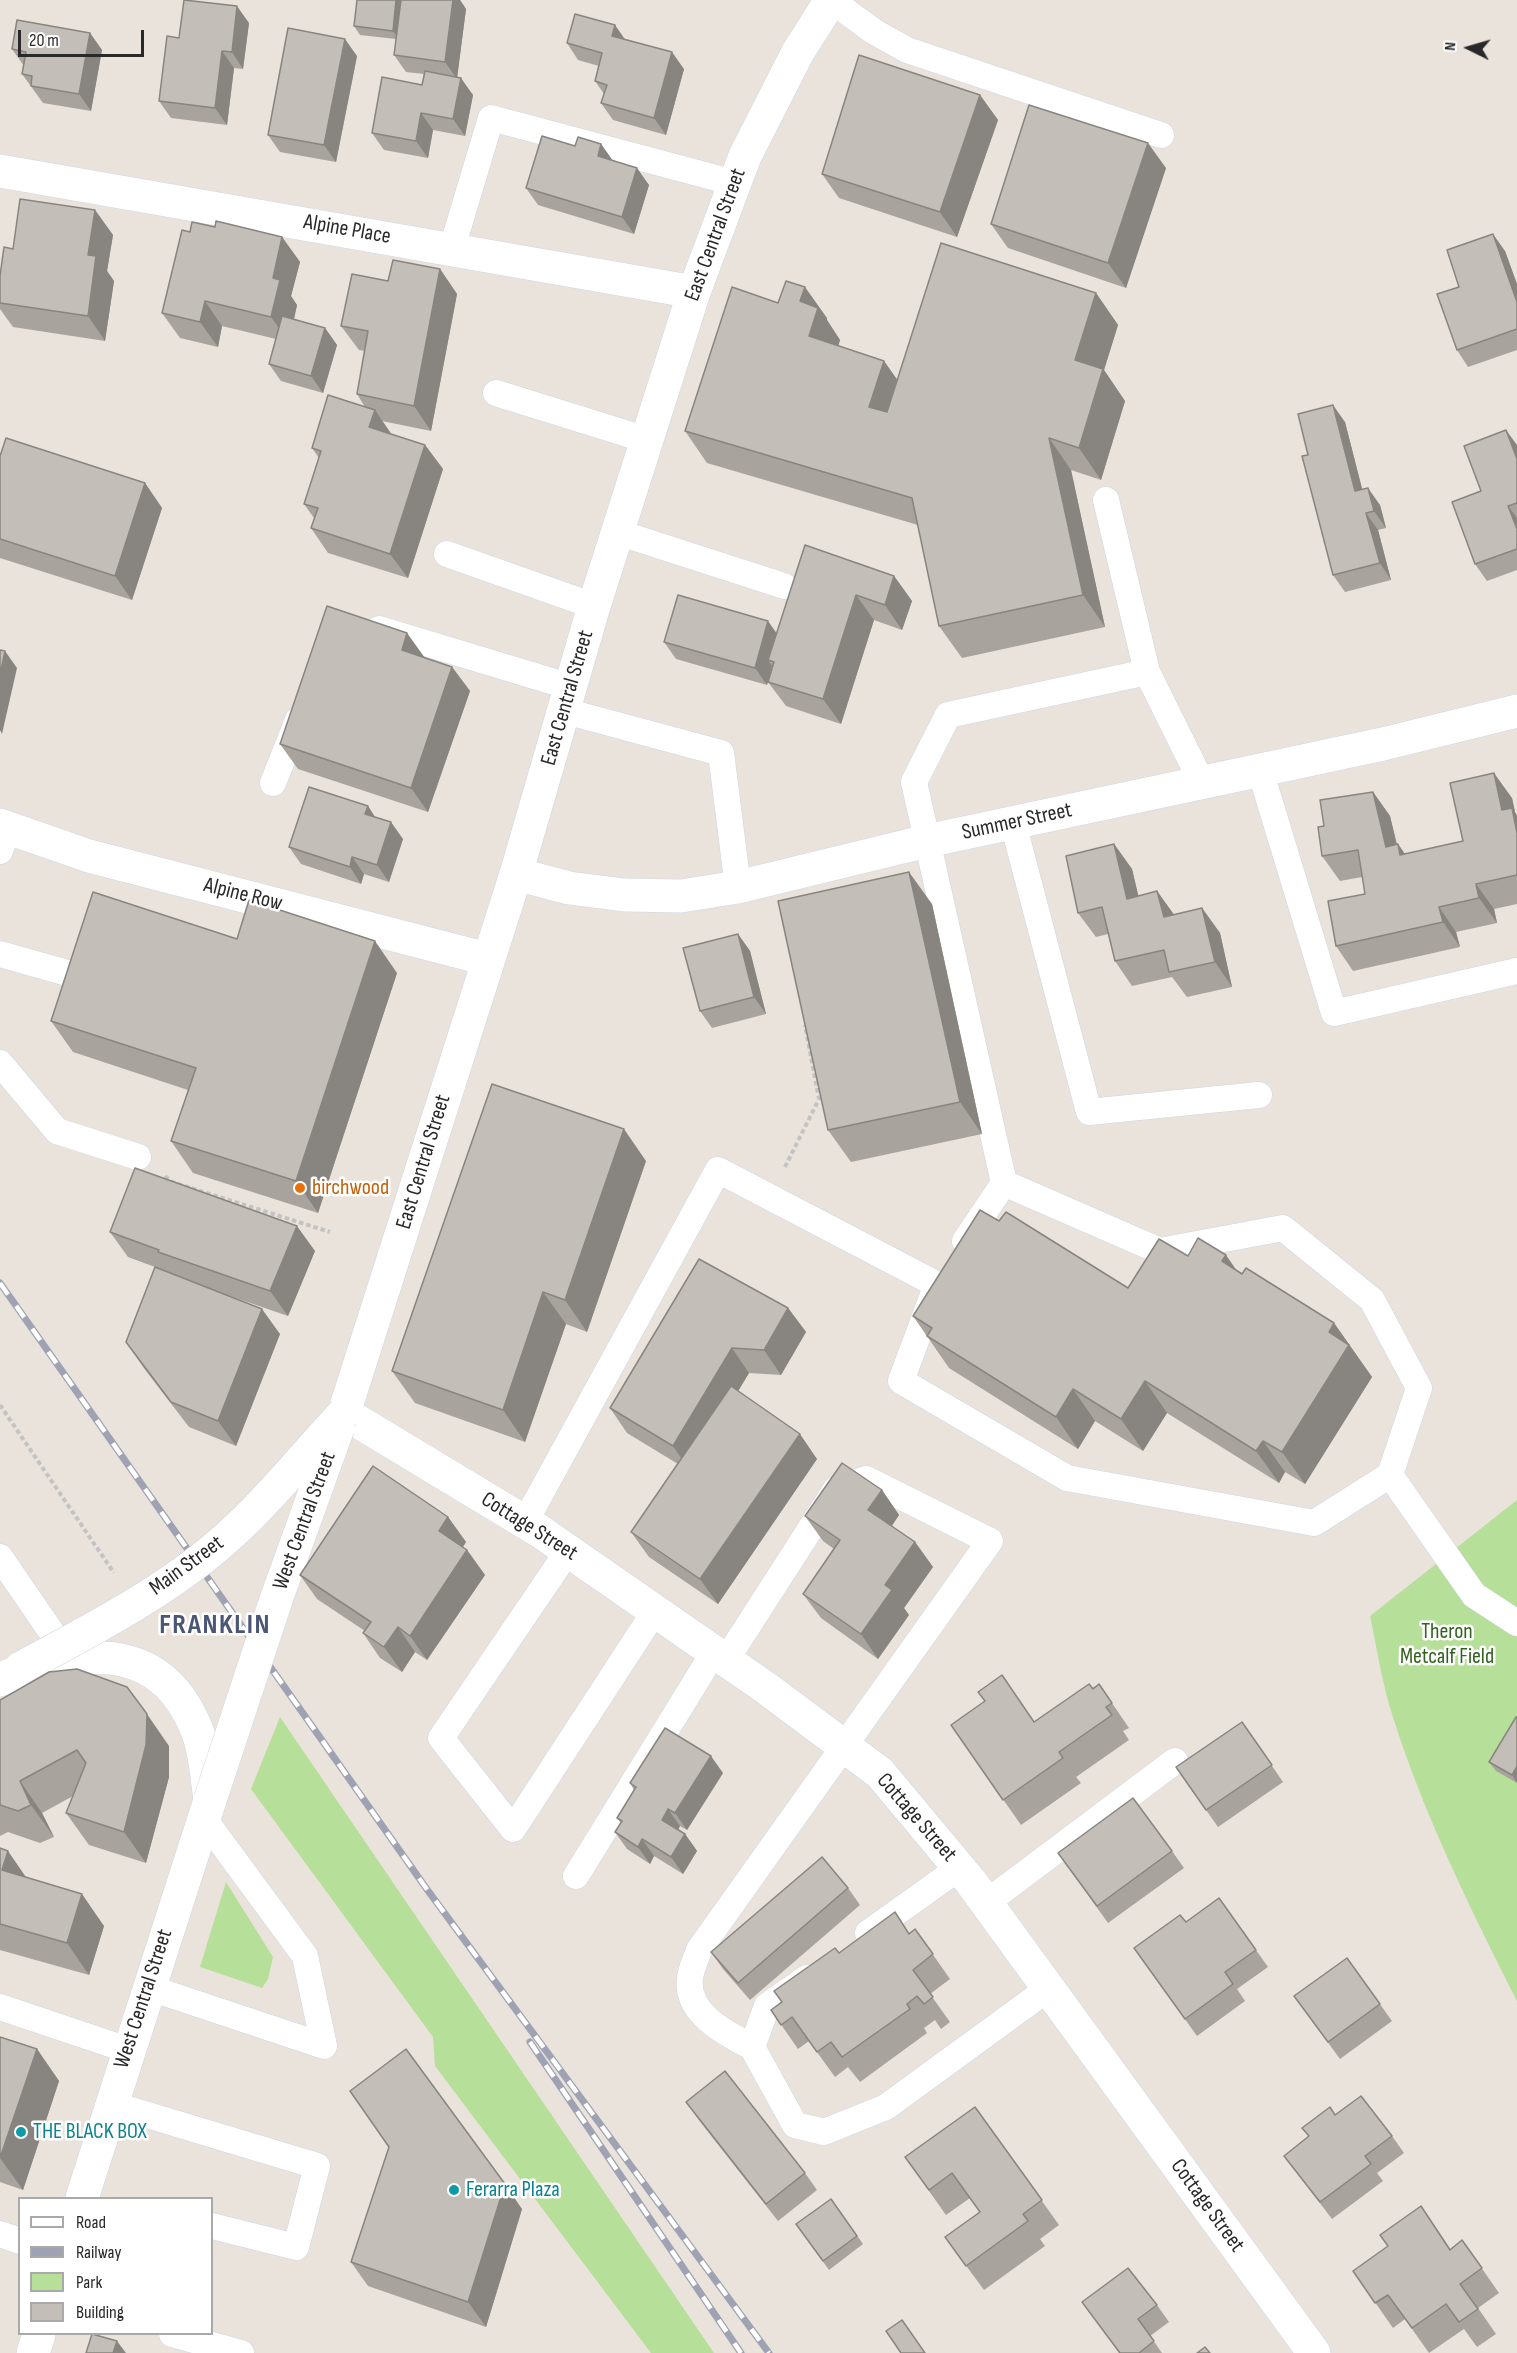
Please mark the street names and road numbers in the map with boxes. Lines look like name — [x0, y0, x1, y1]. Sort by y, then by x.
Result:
street label: East Central Street — [680, 165, 752, 305]
street label: Alpine Place — [301, 209, 393, 251]
street label: East Central Street — [536, 627, 600, 769]
street label: Summer Street — [960, 797, 1074, 847]
street label: Alpine Row — [201, 873, 285, 917]
street label: East Central Street — [391, 1092, 457, 1232]
street label: West Central Street — [268, 1448, 342, 1594]
street label: Cottage Street — [476, 1487, 582, 1567]
street label: Main Street — [145, 1530, 229, 1602]
street label: Cottage Street — [870, 1768, 962, 1868]
street label: West Central Street — [109, 1926, 179, 2072]
street label: Cottage Street — [1164, 2154, 1250, 2258]

